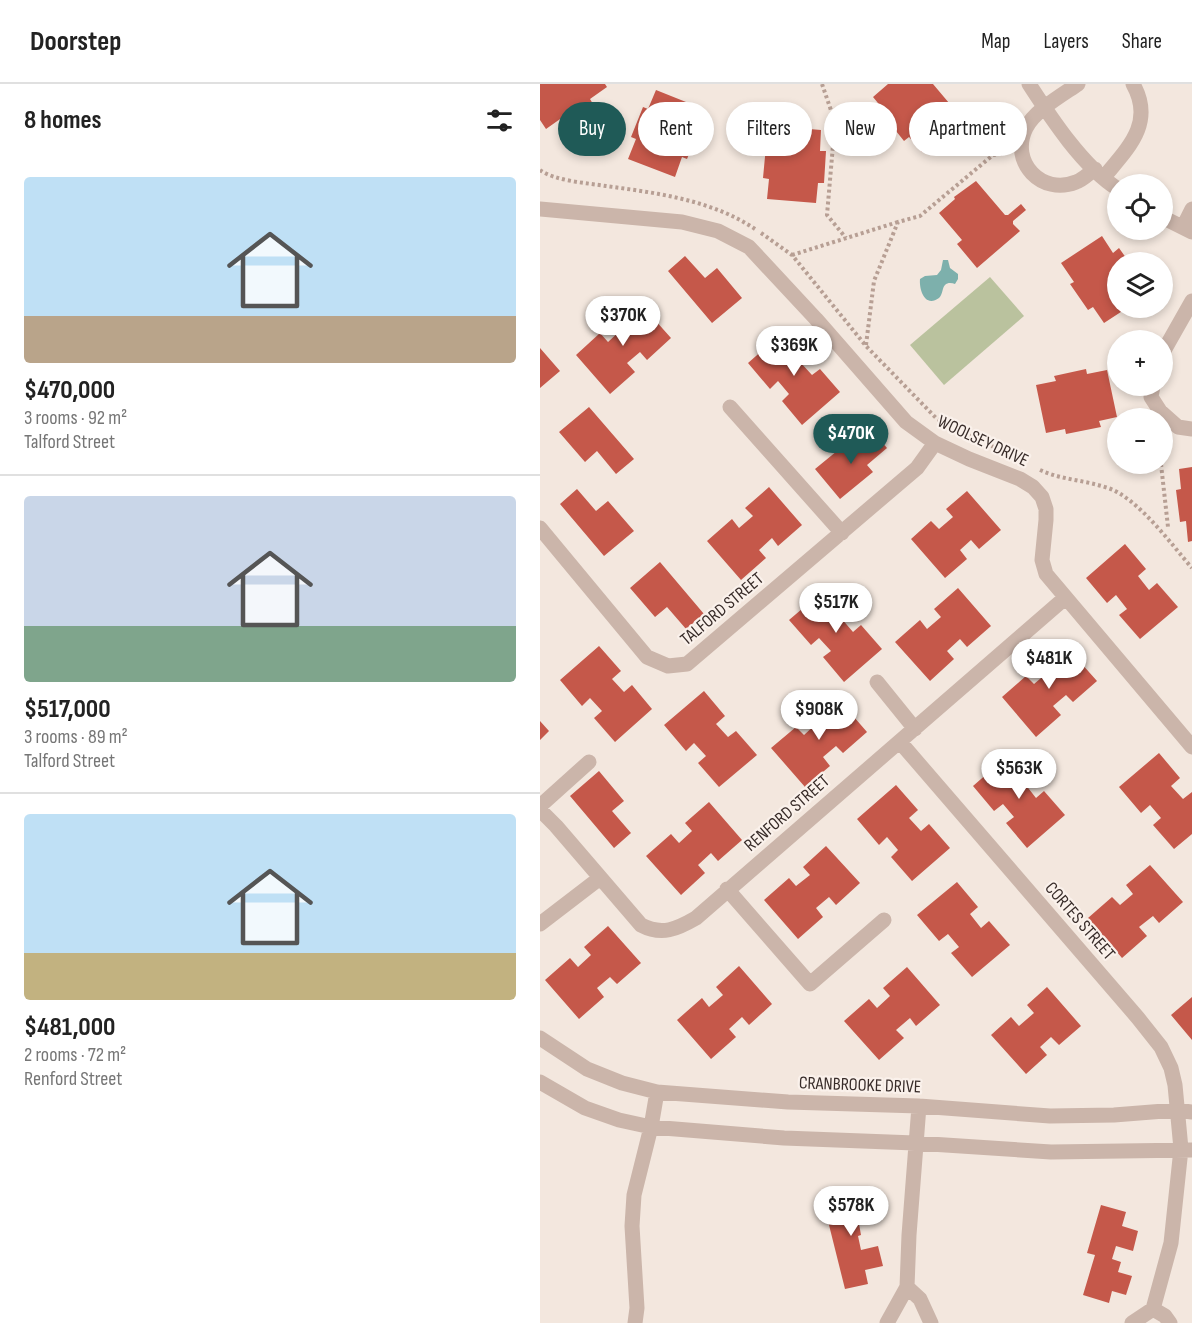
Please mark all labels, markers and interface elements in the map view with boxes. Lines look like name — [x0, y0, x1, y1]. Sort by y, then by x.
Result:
text: Doorstep — [30, 25, 121, 58]
text: Map — [981, 29, 1010, 54]
text: Layers — [1043, 29, 1089, 54]
text: Share — [1122, 29, 1162, 54]
chip: Buy — [558, 102, 626, 156]
chip: Rent — [638, 102, 714, 156]
chip: Filters — [726, 102, 812, 156]
chip: New — [824, 102, 897, 156]
chip: Apartment — [909, 102, 1027, 156]
icon: filters — [483, 104, 516, 137]
text: 8 homes — [24, 105, 102, 136]
map controls — [1107, 174, 1173, 474]
button: locate — [1107, 174, 1173, 240]
icon: home — [216, 216, 324, 324]
button: layers — [1107, 252, 1173, 318]
pin: $370K — [581, 296, 665, 347]
text: $370K — [599, 303, 647, 327]
pin: $369K — [752, 326, 836, 377]
button: + — [1107, 330, 1173, 396]
text: $369K — [770, 333, 818, 357]
text: $470,000 — [24, 375, 115, 406]
text: 3 rooms · 92 m² — [24, 406, 127, 430]
button: − — [1107, 408, 1173, 474]
street label: WOOLSEY DRIVE — [934, 411, 1032, 471]
pin: $470K — [809, 414, 893, 465]
text: $470K — [827, 421, 875, 445]
text: Talford Street — [24, 430, 115, 454]
icon: home — [216, 535, 324, 643]
street label: TALFORD STREET — [676, 568, 768, 650]
pin: $517K — [794, 583, 878, 634]
text: $517K — [813, 590, 859, 614]
pin: $481K — [1007, 639, 1091, 690]
text: $481K — [1026, 646, 1072, 670]
pin: $908K — [777, 690, 861, 741]
text: $517,000 — [24, 694, 111, 725]
text: $908K — [795, 697, 843, 721]
text: 3 rooms · 89 m² — [24, 725, 128, 749]
text: Talford Street — [24, 749, 115, 773]
pin: $563K — [977, 749, 1061, 800]
text: $563K — [995, 756, 1043, 780]
street label: RENFORD STREET — [740, 770, 834, 856]
icon: home — [216, 853, 324, 961]
street label: CORTES STREET — [1041, 878, 1119, 964]
text: $481,000 — [24, 1012, 115, 1043]
text: 2 rooms · 72 m² — [24, 1043, 126, 1067]
text: Renford Street — [24, 1067, 122, 1091]
street label: CRANBROOKE DRIVE — [798, 1072, 922, 1098]
pin: $578K — [809, 1186, 893, 1237]
text: $578K — [828, 1193, 874, 1217]

